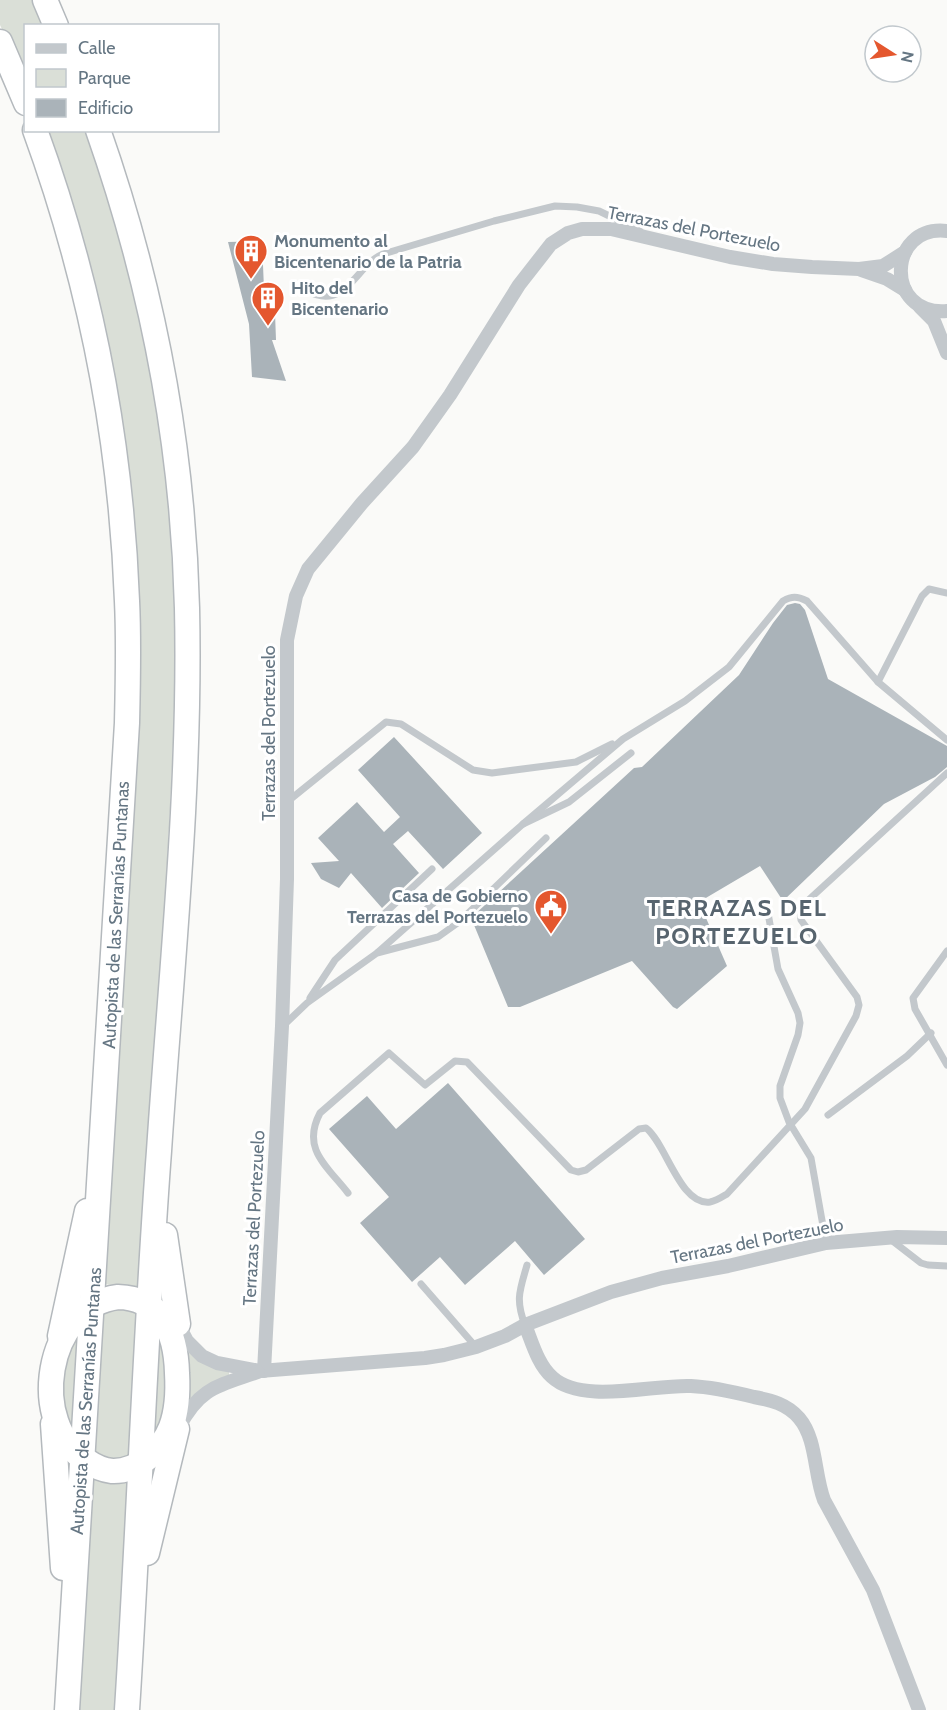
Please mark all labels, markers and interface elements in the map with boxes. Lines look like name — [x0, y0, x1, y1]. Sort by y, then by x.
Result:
legend — [24, 24, 219, 132]
north arrow — [863, 24, 923, 84]
text: Calle — [78, 37, 115, 59]
text: N — [897, 50, 918, 65]
text: Parque — [78, 67, 131, 89]
text: Edificio — [78, 97, 133, 119]
street label: Terrazas del Portezuelo — [606, 201, 782, 257]
place label: Monumento al Bicentenario de la Patria — [274, 230, 462, 273]
building icon: Monumento al Bicentenario de la Patria — [233, 233, 269, 280]
place label: Hito del Bicentenario — [291, 277, 389, 320]
building icon: Hito del Bicentenario — [250, 280, 286, 327]
street label: Terrazas del Portezuelo — [258, 645, 280, 821]
street label: Autopista de las Serranías Puntanas — [98, 781, 134, 1049]
place label: Casa de Gobierno Terrazas del Portezuelo — [347, 885, 528, 928]
public building icon: Casa de Gobierno Terrazas del Portezuelo — [533, 888, 569, 935]
district label: TERRAZAS DEL PORTEZUELO — [647, 893, 827, 950]
street label: Terrazas del Portezuelo — [238, 1130, 270, 1306]
street label: Terrazas del Portezuelo — [669, 1213, 845, 1269]
street label: Autopista de las Serranías Puntanas — [66, 1267, 106, 1535]

